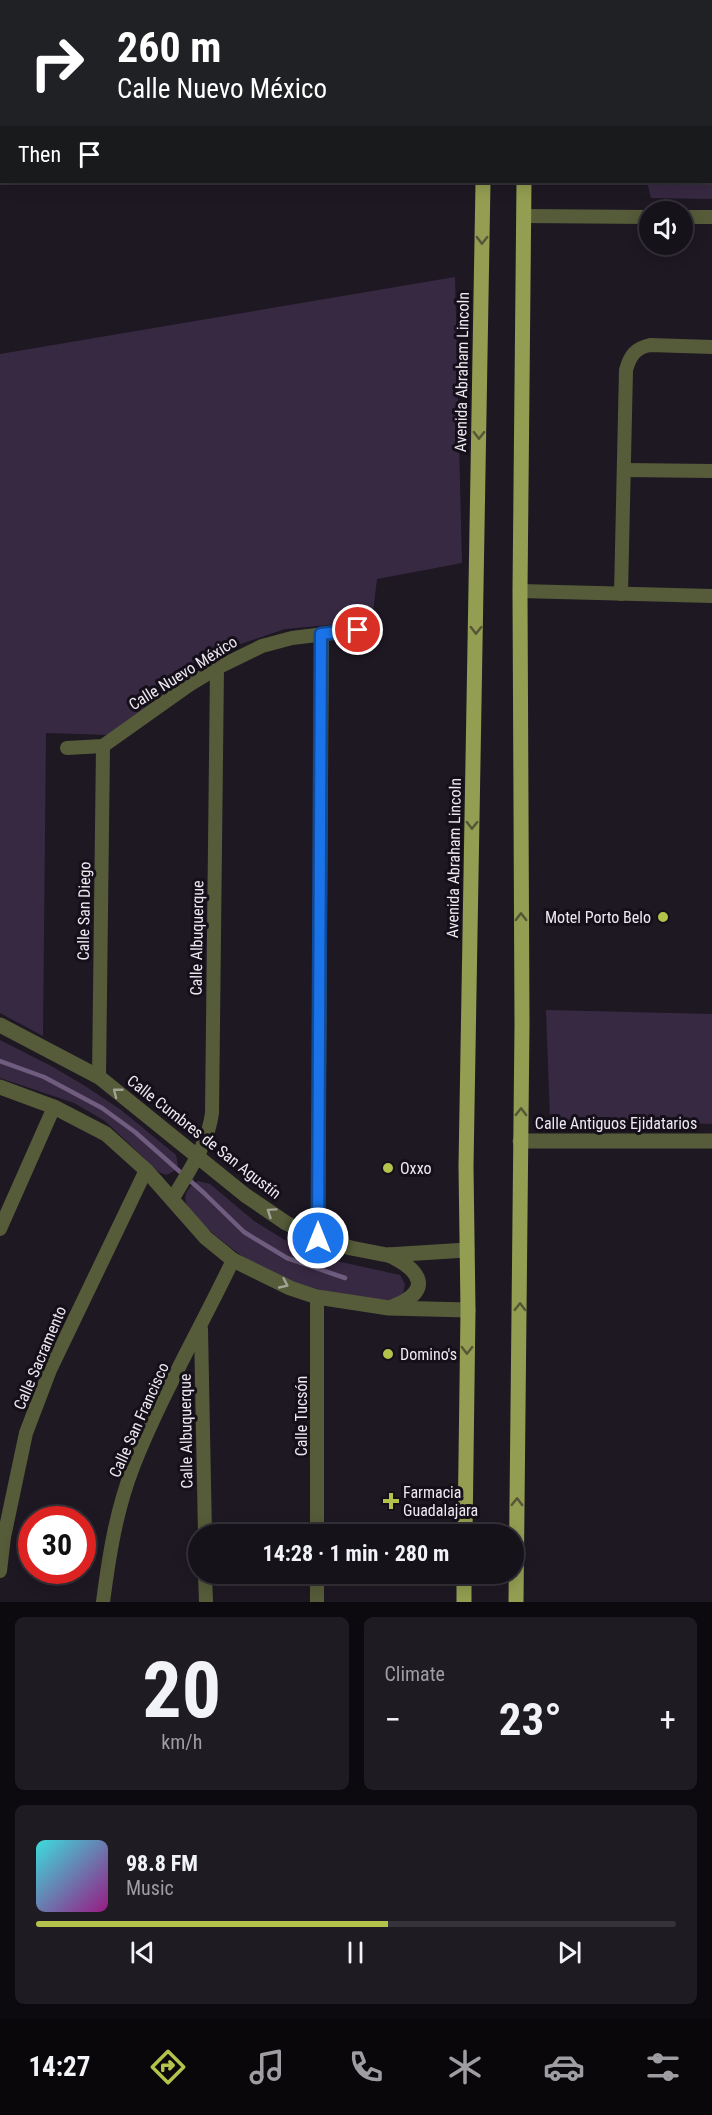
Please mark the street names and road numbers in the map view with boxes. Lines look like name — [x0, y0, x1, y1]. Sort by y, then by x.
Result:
street label: Avenida Abraham Lincoln — [451, 292, 473, 452]
street label: Calle Nuevo México — [125, 632, 241, 714]
street label: Avenida Abraham Lincoln — [443, 778, 465, 938]
street label: Calle San Diego — [74, 861, 94, 961]
street label: Calle Albuquerque — [186, 880, 208, 996]
street label: Calle Cumbres de San Agustín — [123, 1071, 285, 1203]
street label: Calle Antiguos Ejidatarios — [535, 1114, 697, 1133]
street label: Calle Sacramento — [10, 1303, 70, 1413]
street label: Calle San Francisco — [105, 1360, 173, 1480]
street label: Calle Albuquerque — [175, 1373, 197, 1489]
street label: Calle Tucsón — [292, 1376, 311, 1456]

